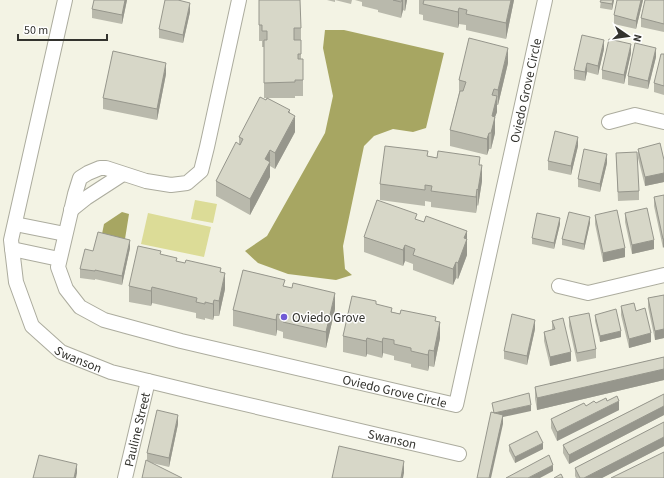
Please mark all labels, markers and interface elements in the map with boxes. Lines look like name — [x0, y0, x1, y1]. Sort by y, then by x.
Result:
scale bar — [18, 16, 107, 42]
north arrow — [608, 16, 648, 56]
text: 50 m — [24, 22, 48, 39]
text: N — [629, 33, 645, 43]
street label: Oviedo Grove Circle — [506, 37, 546, 145]
place label: Oviedo Grove — [292, 309, 365, 327]
marker: Oviedo Grove — [279, 312, 289, 322]
street label: Swanson — [50, 342, 105, 378]
street label: Oviedo Grove Circle — [341, 371, 448, 413]
street label: Pauline Street — [120, 390, 155, 469]
street label: Swanson — [366, 425, 418, 454]

